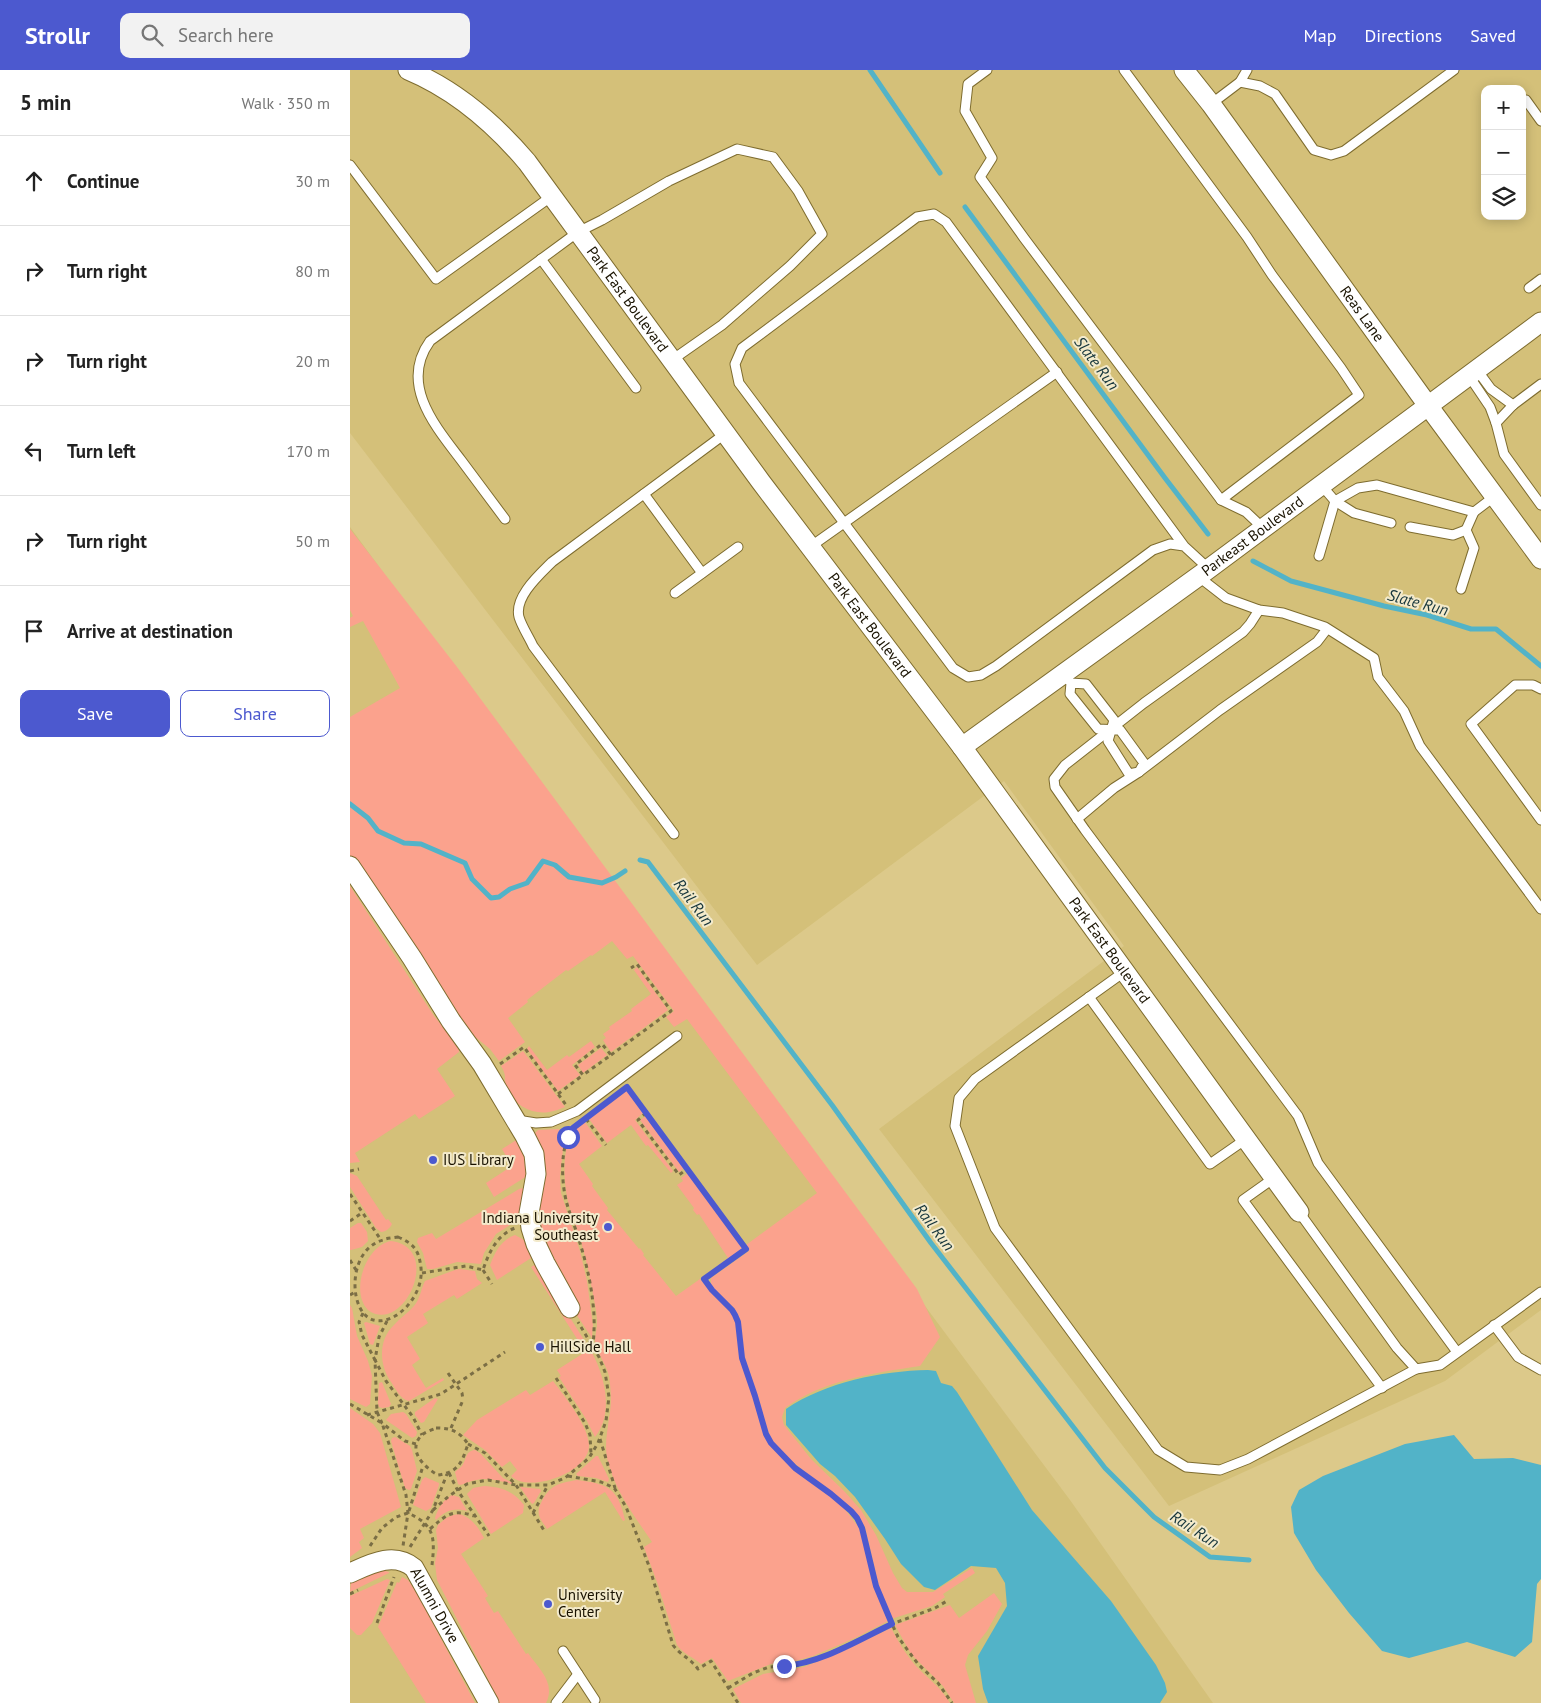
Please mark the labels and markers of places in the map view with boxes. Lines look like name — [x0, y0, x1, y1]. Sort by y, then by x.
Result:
place label: IUS Library — [443, 1150, 514, 1169]
marker: IUS Library — [427, 1154, 439, 1166]
place label: Indiana University Southeast — [482, 1208, 598, 1244]
marker: Indiana University Southeast — [602, 1221, 614, 1233]
place label: HillSide Hall — [550, 1337, 631, 1356]
marker: HillSide Hall — [534, 1341, 546, 1353]
place label: University Center — [558, 1585, 622, 1621]
marker: University Center — [542, 1598, 554, 1610]

